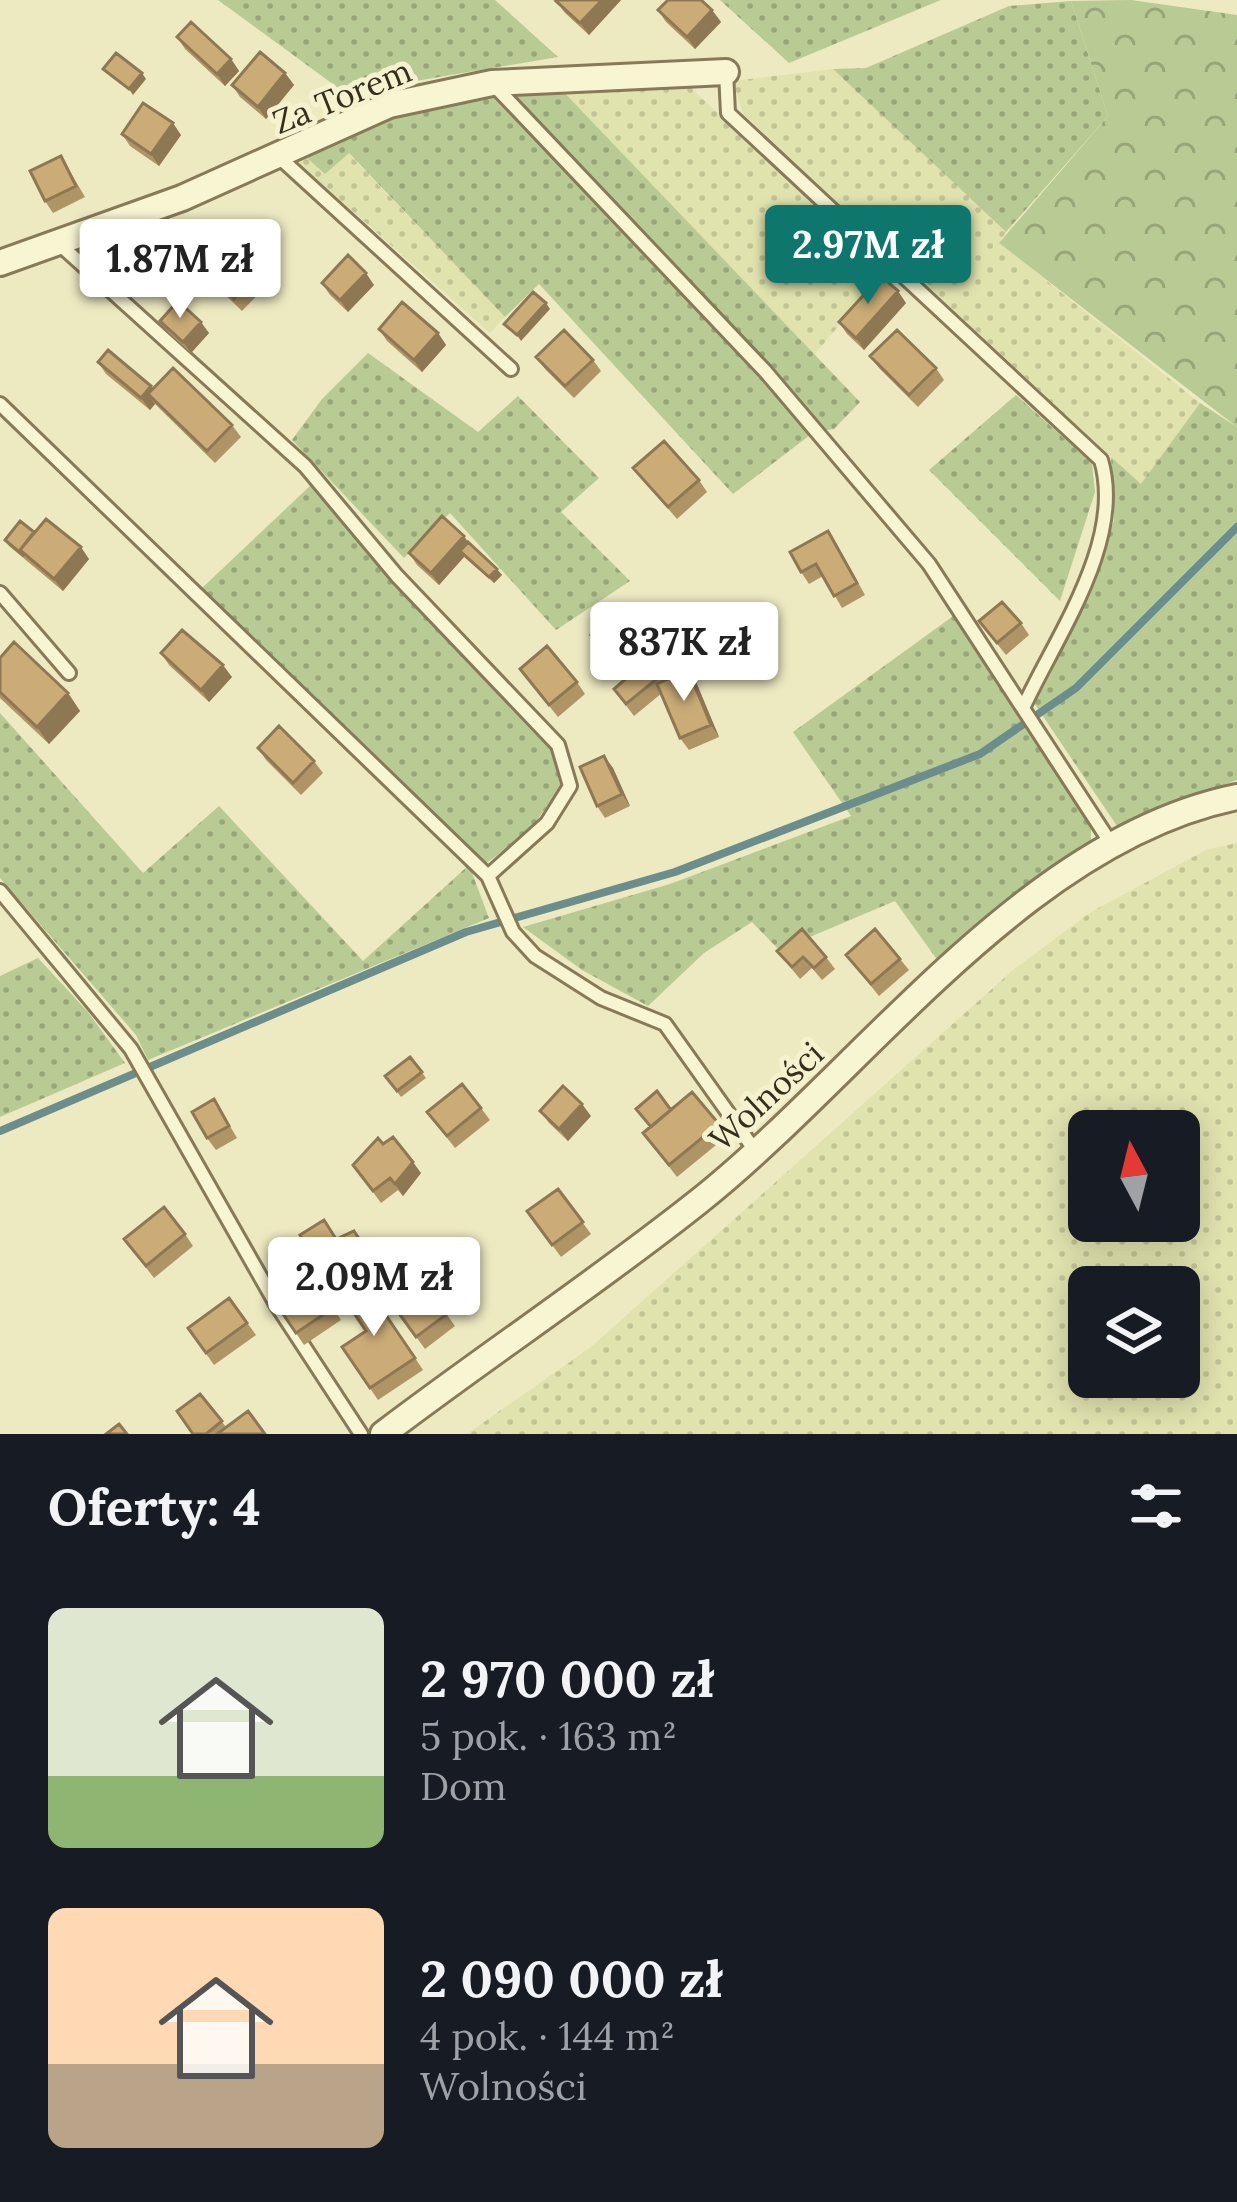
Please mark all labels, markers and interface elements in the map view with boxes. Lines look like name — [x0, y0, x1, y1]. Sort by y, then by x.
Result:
street label: Za Torem — [266, 49, 418, 143]
pin: 2.97M zł — [744, 205, 992, 307]
pin: 1.87M zł — [56, 219, 304, 321]
text: 2.97M zł — [792, 219, 944, 269]
text: 1.87M zł — [107, 233, 253, 283]
pin: 837K zł — [573, 602, 795, 704]
text: 837K zł — [617, 616, 751, 666]
street label: Wolności — [700, 1032, 832, 1160]
north arrow — [1068, 1110, 1200, 1242]
map controls — [1068, 1110, 1200, 1398]
pin: 2.09M zł — [250, 1237, 498, 1339]
text: 2.09M zł — [295, 1251, 453, 1301]
button: layers — [1068, 1266, 1200, 1398]
icon: filters — [1123, 1473, 1189, 1539]
text: Oferty: 4 — [48, 1474, 261, 1539]
text: 2 970 000 zł — [420, 1646, 714, 1711]
icon: home — [144, 1656, 288, 1800]
text: 5 pok. · 163 m² — [420, 1711, 677, 1761]
text: Dom — [420, 1761, 507, 1811]
text: 2 090 000 zł — [420, 1946, 722, 2011]
icon: home — [144, 1956, 288, 2100]
text: 4 pok. · 144 m² — [420, 2011, 675, 2061]
text: Wolności — [420, 2061, 587, 2111]

